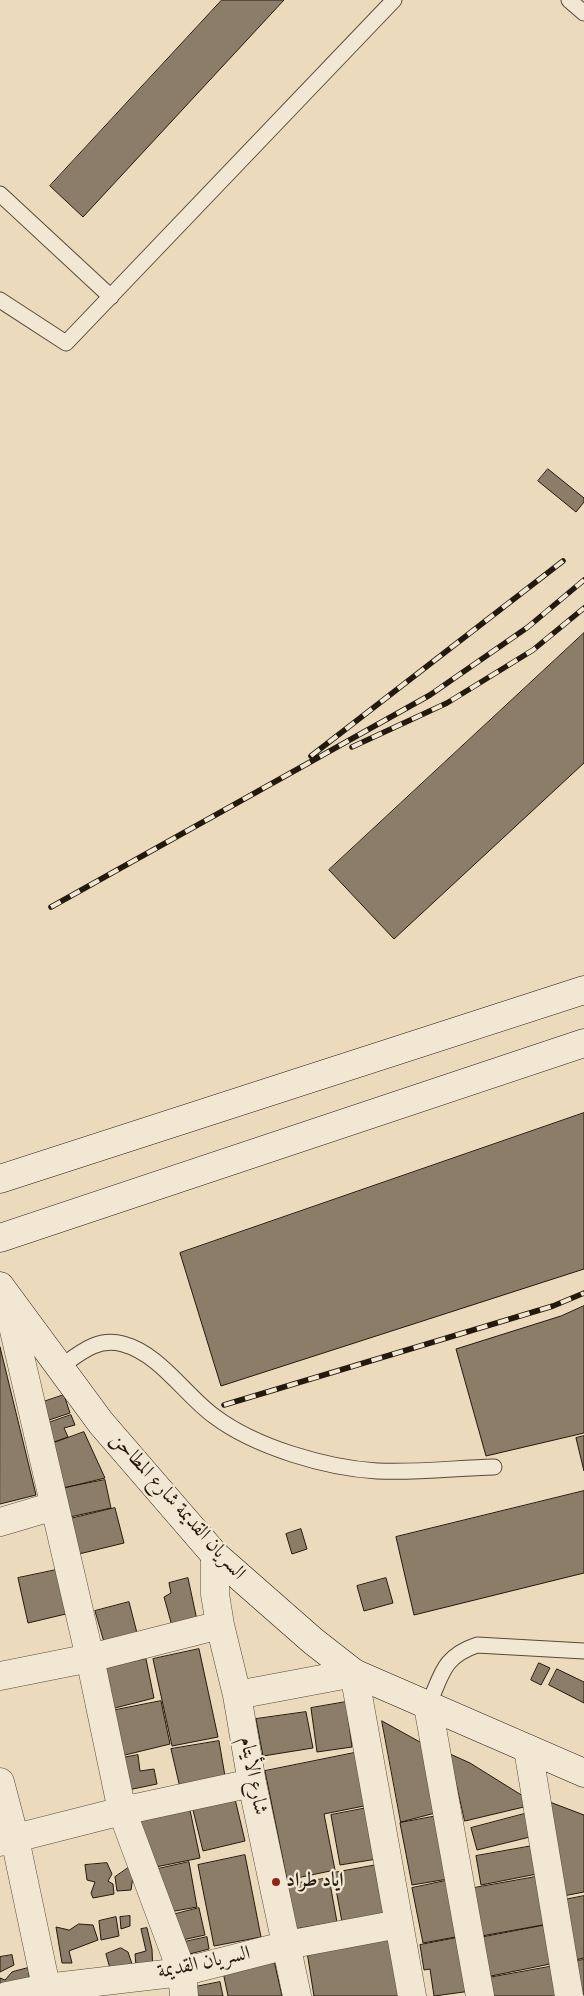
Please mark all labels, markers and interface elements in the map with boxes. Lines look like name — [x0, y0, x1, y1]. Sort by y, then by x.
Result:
street label: السريان القديمة شارع المطاحن — [104, 1428, 250, 1586]
street label: شارع الأيتام — [233, 1735, 271, 1817]
place label: اياد طراد — [286, 1870, 344, 1894]
marker: اياد طراد — [270, 1876, 282, 1888]
street label: السريان القديمة — [155, 1942, 253, 1986]

